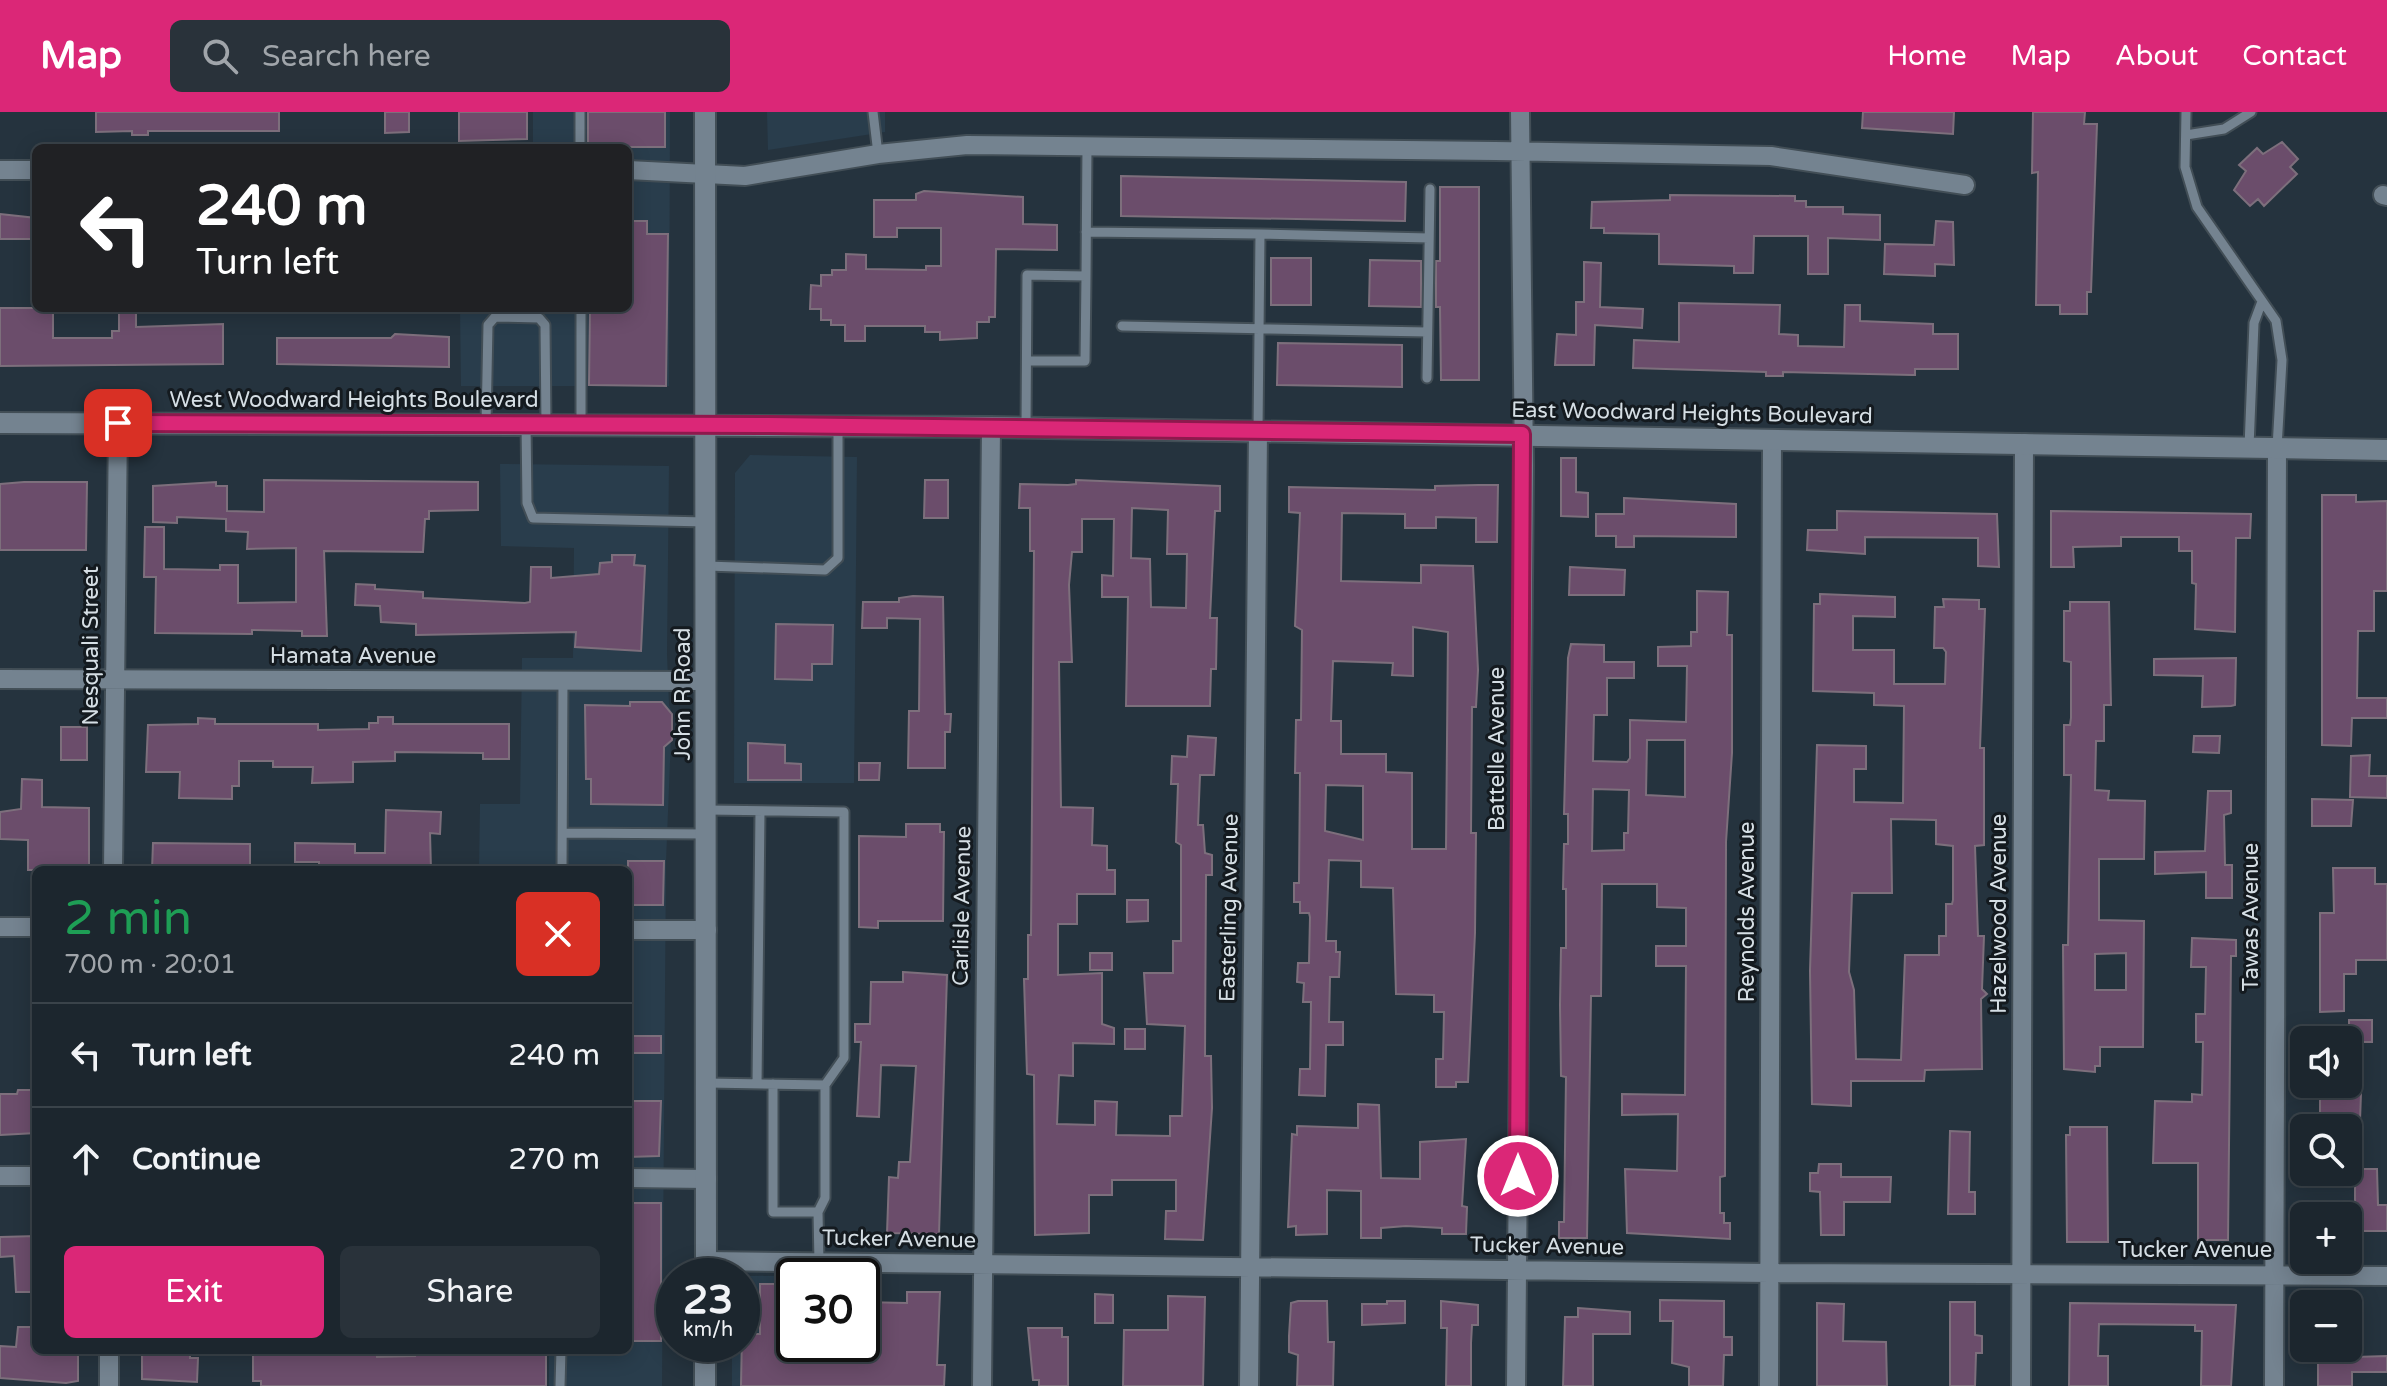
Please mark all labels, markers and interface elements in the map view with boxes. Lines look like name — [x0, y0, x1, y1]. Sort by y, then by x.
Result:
search box — [170, 20, 730, 92]
text: Map — [40, 33, 122, 79]
icon: search — [198, 34, 242, 78]
text: Search here — [262, 38, 431, 75]
text: Home — [1887, 39, 1967, 73]
text: Map — [2011, 39, 2071, 73]
text: About — [2115, 39, 2198, 73]
text: Contact — [2242, 39, 2347, 73]
text: 240 m — [196, 173, 367, 240]
icon: left — [64, 176, 168, 280]
text: Turn left — [196, 241, 339, 284]
street label: West Woodward Heights Boulevard — [169, 387, 539, 413]
pin — [84, 389, 152, 457]
street label: East Woodward Heights Boulevard — [1511, 397, 1873, 429]
icon: arrive — [96, 401, 140, 445]
street label: Nesquali Street — [78, 566, 104, 726]
street label: John R Road — [670, 628, 696, 760]
street label: Hamata Avenue — [270, 643, 436, 669]
street label: Battelle Avenue — [1484, 667, 1510, 831]
street label: Easterling Avenue — [1214, 814, 1244, 1002]
street label: Hazelwood Avenue — [1986, 814, 2012, 1014]
street label: Reynolds Avenue — [1734, 822, 1760, 1002]
street label: Carlisle Avenue — [948, 826, 976, 986]
street label: Tawas Avenue — [2238, 843, 2264, 991]
text: 2 min — [64, 890, 192, 948]
button: close — [516, 892, 600, 976]
text: 700 m · 20:01 — [64, 949, 236, 980]
map controls — [2290, 1026, 2362, 1362]
button: sound — [2290, 1026, 2362, 1098]
icon: left — [64, 1033, 108, 1077]
text: Turn left — [132, 1037, 251, 1074]
text: 240 m — [508, 1037, 600, 1074]
button: search — [2290, 1114, 2362, 1186]
position arrow — [1476, 1134, 1560, 1218]
icon: ahead — [64, 1137, 108, 1181]
text: Continue — [132, 1141, 261, 1178]
text: 270 m — [508, 1141, 600, 1178]
button: + — [2290, 1202, 2362, 1274]
street label: Tucker Avenue — [822, 1225, 976, 1253]
street label: Tucker Avenue — [1470, 1232, 1624, 1260]
street label: Tucker Avenue — [2118, 1237, 2272, 1263]
button: Exit — [64, 1246, 324, 1338]
button: Share — [340, 1246, 600, 1338]
speed limit sign: 30 — [776, 1258, 880, 1362]
text: 23 — [683, 1276, 733, 1324]
button: − — [2290, 1290, 2362, 1362]
text: km/h — [683, 1318, 733, 1342]

